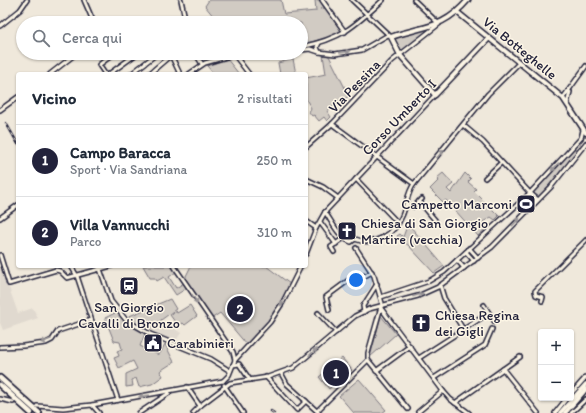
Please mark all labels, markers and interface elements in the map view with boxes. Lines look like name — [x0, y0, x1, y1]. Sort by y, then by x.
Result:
street label: Via Botteghelle — [479, 13, 560, 84]
search box — [16, 16, 308, 60]
icon: search — [30, 27, 52, 49]
text: Cerca qui — [62, 29, 122, 47]
one-way arrow — [339, 49, 352, 55]
street label: Via Pessina — [325, 56, 384, 117]
street label: Corso Umberto I — [359, 76, 440, 159]
text: Vicino — [32, 88, 76, 108]
text: 2 risultati — [237, 91, 292, 106]
text: Campo Baracca — [70, 144, 171, 162]
one-way arrow — [435, 149, 444, 160]
text: 1 — [42, 153, 48, 168]
text: 250 m — [256, 153, 292, 168]
text: Sport · Via Sandriana — [70, 162, 187, 177]
one-way arrow — [550, 162, 560, 172]
sports icon: Campetto Marconi — [515, 193, 537, 215]
place label: Campetto Marconi — [401, 196, 512, 213]
place label: Chiesa di San Giorgio Martire (vecchia) — [361, 215, 488, 248]
text: Villa Vannucchi — [70, 216, 170, 234]
one-way arrow — [511, 217, 521, 227]
church icon: Chiesa di San Giorgio Martire (vecchia) — [336, 220, 358, 242]
text: 2 — [42, 225, 48, 240]
text: 310 m — [257, 225, 292, 240]
text: Parco — [70, 234, 101, 249]
your location — [346, 270, 366, 290]
station icon: San Giorgio Cavalli di Bronzo — [118, 275, 140, 297]
one-way arrow — [412, 292, 424, 298]
one-way arrow — [191, 294, 199, 304]
pin: 2 — [227, 294, 253, 324]
one-way arrow — [280, 295, 287, 307]
place label: San Giorgio Cavalli di Bronzo — [78, 299, 180, 332]
place label: Chiesa Regina dei Gigli — [435, 307, 520, 340]
church icon: Chiesa Regina dei Gigli — [410, 312, 432, 334]
map controls — [538, 329, 574, 401]
button: + — [538, 329, 574, 365]
public building icon: Carabinieri — [142, 332, 164, 354]
place label: Carabinieri — [167, 335, 234, 352]
one-way arrow — [40, 339, 52, 345]
one-way arrow — [308, 347, 318, 357]
pin: 1 — [323, 358, 349, 388]
button: − — [538, 365, 574, 401]
one-way arrow — [138, 393, 150, 399]

